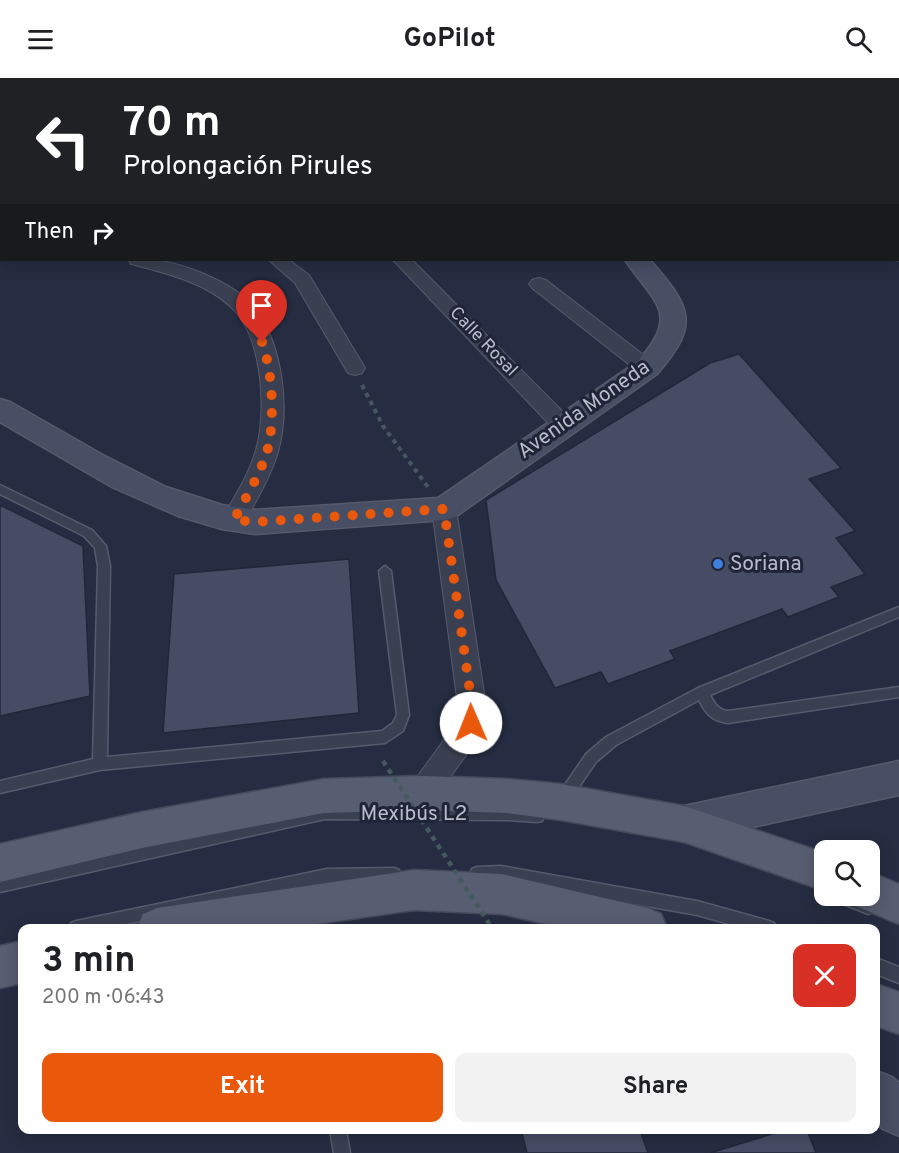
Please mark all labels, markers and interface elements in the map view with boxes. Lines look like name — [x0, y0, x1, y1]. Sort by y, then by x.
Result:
text: GoPilot — [403, 22, 496, 56]
icon: menu — [24, 23, 57, 56]
icon: search — [842, 23, 875, 56]
text: 70 m — [123, 98, 221, 151]
icon: left — [24, 102, 102, 180]
text: Prolongación Pirules — [123, 150, 373, 184]
icon: right — [86, 216, 119, 249]
text: Then — [24, 219, 74, 246]
pin — [236, 280, 287, 342]
icon: arrive — [245, 289, 278, 322]
street label: Calle Rosal — [444, 302, 522, 382]
street label: Avenida Moneda — [513, 354, 655, 466]
place label: Soriana — [730, 551, 802, 578]
marker: Soriana — [711, 557, 725, 571]
position arrow — [439, 691, 503, 755]
street label: Mexibús L2 — [361, 801, 467, 828]
map controls — [814, 840, 880, 906]
button: search — [814, 840, 880, 906]
text: 3 min — [42, 939, 136, 985]
button: close — [793, 944, 856, 1007]
text: 200 m · 06:43 — [42, 985, 165, 1011]
button: Exit — [42, 1053, 443, 1122]
button: Share — [455, 1053, 856, 1122]

